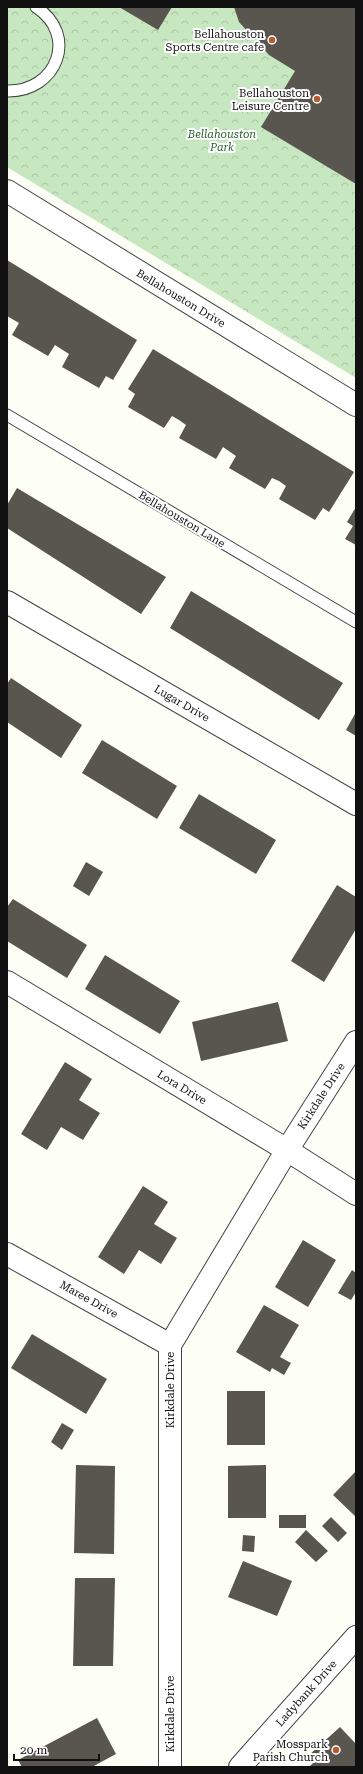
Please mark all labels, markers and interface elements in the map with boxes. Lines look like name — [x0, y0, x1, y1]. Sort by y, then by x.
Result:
place label: Bellahouston Sports Centre cafe — [166, 28, 264, 54]
marker: Bellahouston Sports Centre cafe — [267, 35, 277, 45]
place label: Bellahouston Leisure Centre — [232, 87, 309, 113]
marker: Bellahouston Leisure Centre — [312, 94, 322, 104]
park label: Bellahouston Park — [187, 128, 256, 154]
street label: Bellahouston Drive — [134, 267, 228, 330]
street label: Bellahouston Lane — [136, 488, 227, 550]
street label: Lugar Drive — [152, 682, 212, 724]
street label: Kirkdale Drive — [295, 1061, 348, 1132]
street label: Lora Drive — [155, 1068, 209, 1107]
street label: Maree Drive — [57, 1278, 120, 1321]
street label: Kirkdale Drive — [164, 1352, 177, 1428]
street label: Ladybank Drive — [273, 1658, 340, 1729]
street label: Kirkdale Drive — [164, 1676, 177, 1752]
scale bar — [14, 1736, 99, 1762]
place label: Mosspark Parish Church — [253, 1738, 328, 1764]
text: 20 m — [20, 1743, 47, 1757]
marker: Mosspark Parish Church — [331, 1745, 341, 1755]

